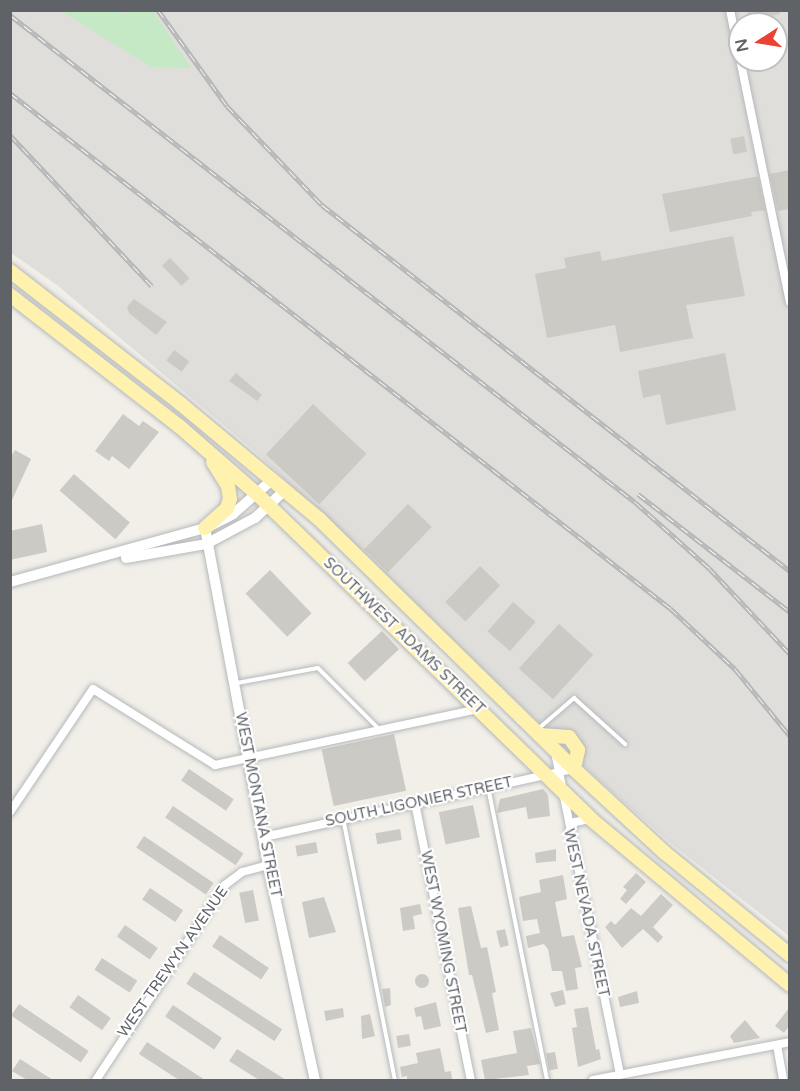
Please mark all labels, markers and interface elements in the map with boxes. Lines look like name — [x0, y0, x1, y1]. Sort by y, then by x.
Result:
north arrow — [728, 12, 788, 72]
text: N — [731, 37, 753, 54]
street label: SOUTHWEST ADAMS STREET — [320, 554, 488, 718]
street label: WEST MONTANA STREET — [231, 711, 285, 899]
street label: SOUTH LIGONIER STREET — [324, 773, 514, 831]
street label: WEST NEVADA STREET — [559, 827, 613, 999]
street label: WEST WYOMING STREET — [416, 849, 470, 1035]
street label: WEST TREWYN AVENUE — [114, 883, 232, 1041]

